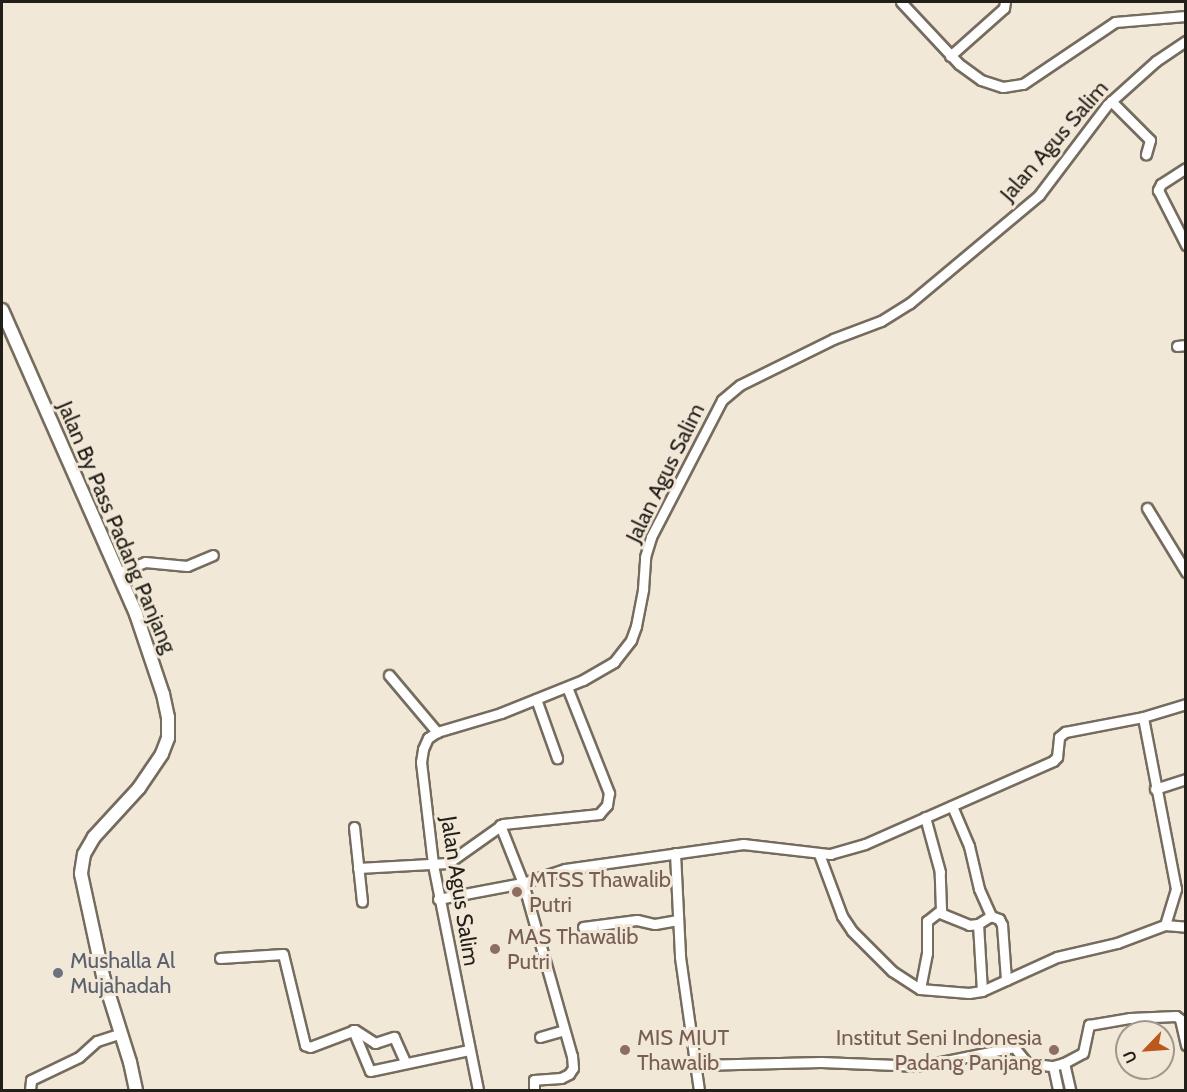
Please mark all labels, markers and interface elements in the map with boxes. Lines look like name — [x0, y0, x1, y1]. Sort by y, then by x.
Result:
street label: Jalan Agus Salim — [994, 75, 1114, 207]
street label: Jalan By Pass Padang Panjang — [52, 397, 182, 657]
street label: Jalan Agus Salim — [620, 399, 710, 547]
street label: Jalan Agus Salim — [435, 814, 485, 968]
place label: MTSS Thawalib Putri — [529, 866, 671, 918]
marker: MTSS Thawalib Putri — [510, 885, 524, 899]
place label: MAS Thawalib Putri — [507, 923, 638, 974]
marker: MAS Thawalib Putri — [488, 942, 502, 956]
place label: Mushalla Al Mujahadah — [70, 947, 175, 998]
marker: Mushalla Al Mujahadah — [51, 966, 65, 980]
north arrow — [1115, 1020, 1175, 1080]
place label: MIS MIUT Thawalib — [637, 1024, 729, 1076]
place label: Institut Seni Indonesia Padang Panjang — [836, 1024, 1042, 1076]
marker: MIS MIUT Thawalib — [618, 1043, 632, 1057]
marker: Institut Seni Indonesia Padang Panjang — [1047, 1043, 1061, 1057]
text: U — [1119, 1048, 1141, 1066]

